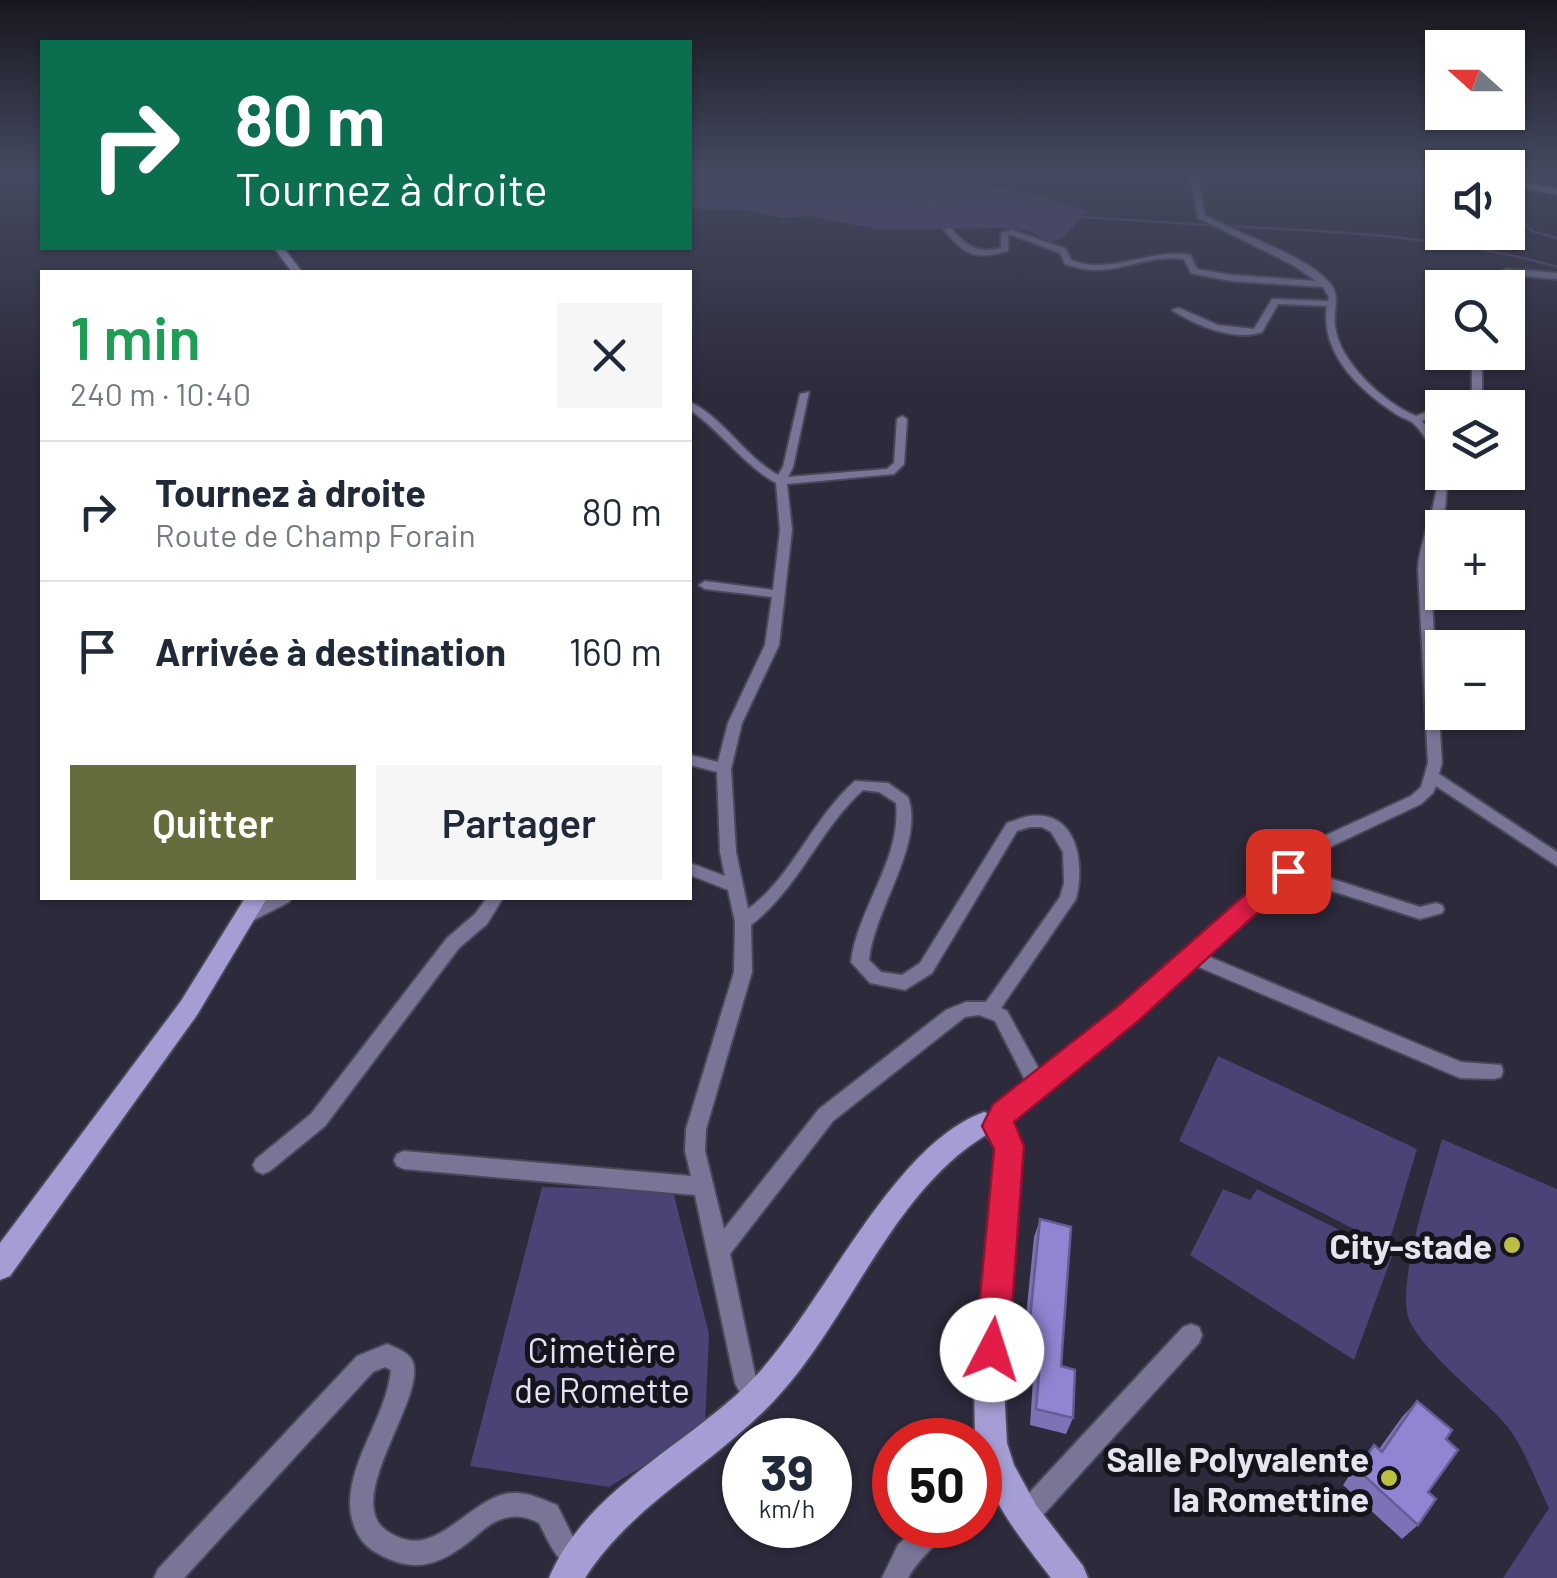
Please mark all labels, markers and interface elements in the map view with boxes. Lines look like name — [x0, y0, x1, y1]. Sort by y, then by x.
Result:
north arrow — [1425, 30, 1525, 130]
map controls — [1425, 30, 1525, 730]
text: 80 m — [235, 76, 385, 160]
icon: right — [70, 80, 200, 210]
button: sound — [1425, 150, 1525, 250]
text: Tournez à droite — [235, 161, 548, 215]
button: search — [1425, 270, 1525, 370]
text: 1 min — [70, 300, 201, 372]
button: close — [557, 303, 662, 408]
text: 240 m · 10:40 — [70, 374, 251, 412]
button: layers — [1425, 390, 1525, 490]
text: Tournez à droite — [155, 469, 426, 515]
icon: right — [70, 484, 125, 539]
text: 80 m — [582, 488, 662, 534]
button: + — [1425, 510, 1525, 610]
text: Route de Champ Forain — [155, 515, 476, 553]
icon: arrive — [70, 624, 125, 679]
text: Arrivée à destination — [155, 628, 506, 674]
text: 160 m — [569, 628, 662, 674]
button: − — [1425, 630, 1525, 730]
button: Quitter — [70, 765, 356, 880]
button: Partager — [376, 765, 662, 880]
pin — [1246, 829, 1331, 914]
icon: arrive — [1261, 844, 1316, 899]
place label: City-stade — [1329, 1224, 1492, 1266]
marker: City-stade — [1501, 1234, 1523, 1256]
position arrow — [940, 1298, 1044, 1402]
park label: Cimetière de Romette — [514, 1328, 690, 1410]
speed limit sign: 50 — [872, 1418, 1002, 1548]
place label: Salle Polyvalente la Romettine — [1106, 1437, 1369, 1519]
text: 39 — [760, 1441, 814, 1501]
marker: Salle Polyvalente la Romettine — [1378, 1467, 1400, 1489]
text: km/h — [759, 1493, 815, 1523]

